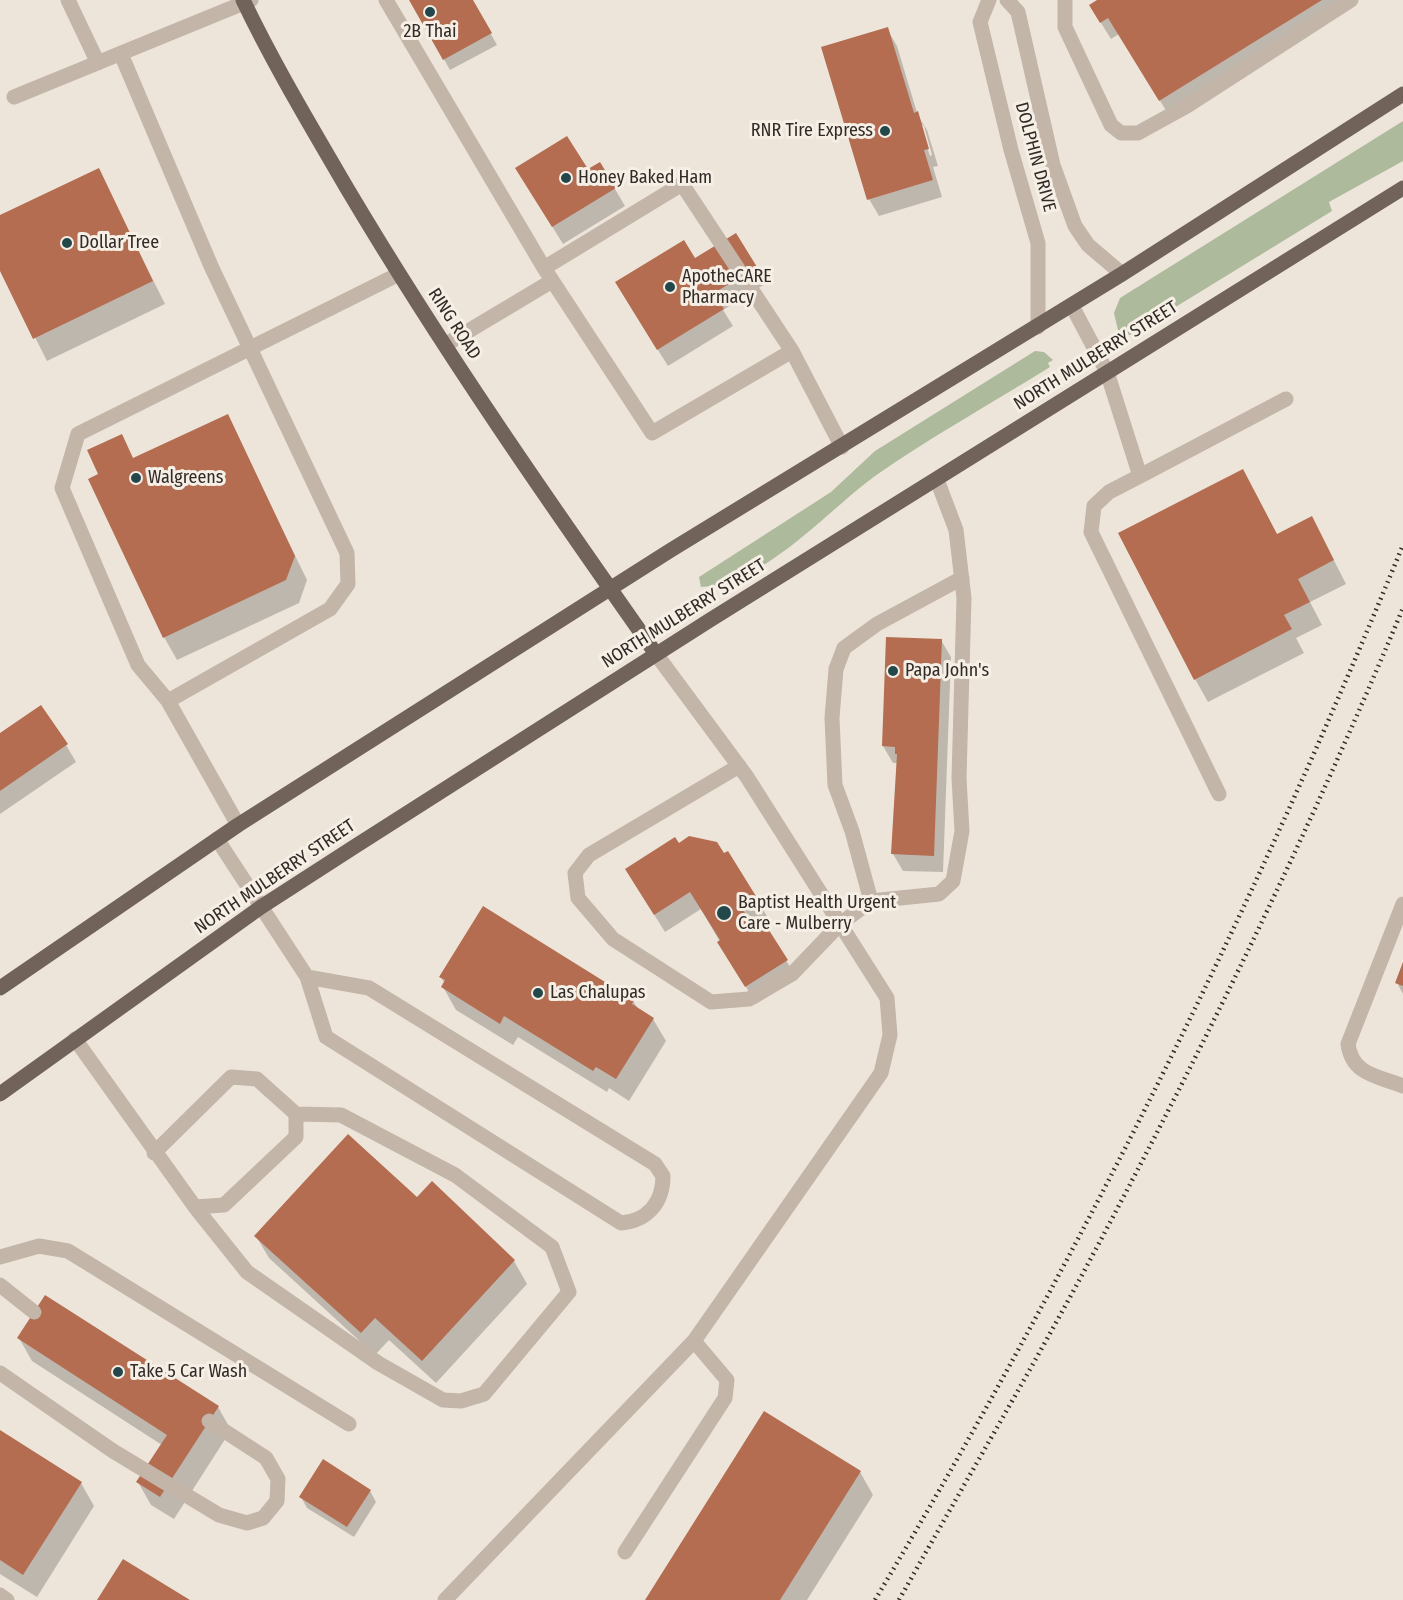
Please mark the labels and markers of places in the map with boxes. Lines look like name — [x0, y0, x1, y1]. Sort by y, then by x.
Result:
marker: 2B Thai — [423, 5, 437, 19]
place label: 2B Thai — [403, 21, 457, 43]
place label: RNR Tire Express — [751, 120, 873, 142]
marker: RNR Tire Express — [878, 124, 892, 138]
place label: Honey Baked Ham — [578, 167, 712, 189]
marker: Honey Baked Ham — [559, 171, 573, 185]
place label: Dollar Tree — [79, 232, 159, 254]
marker: Dollar Tree — [60, 236, 74, 250]
place label: ApotheCARE Pharmacy — [682, 266, 772, 308]
marker: ApotheCARE Pharmacy — [663, 280, 677, 294]
place label: Walgreens — [148, 467, 224, 489]
marker: Walgreens — [129, 471, 143, 485]
place label: Papa John's — [905, 660, 989, 682]
marker: Papa John's — [886, 664, 900, 678]
place label: Baptist Health Urgent Care - Mulberry — [738, 892, 896, 934]
marker: Baptist Health Urgent Care - Mulberry — [715, 904, 733, 922]
place label: Las Chalupas — [550, 982, 646, 1004]
marker: Las Chalupas — [531, 986, 545, 1000]
place label: Take 5 Car Wash — [130, 1361, 247, 1383]
marker: Take 5 Car Wash — [111, 1365, 125, 1379]

